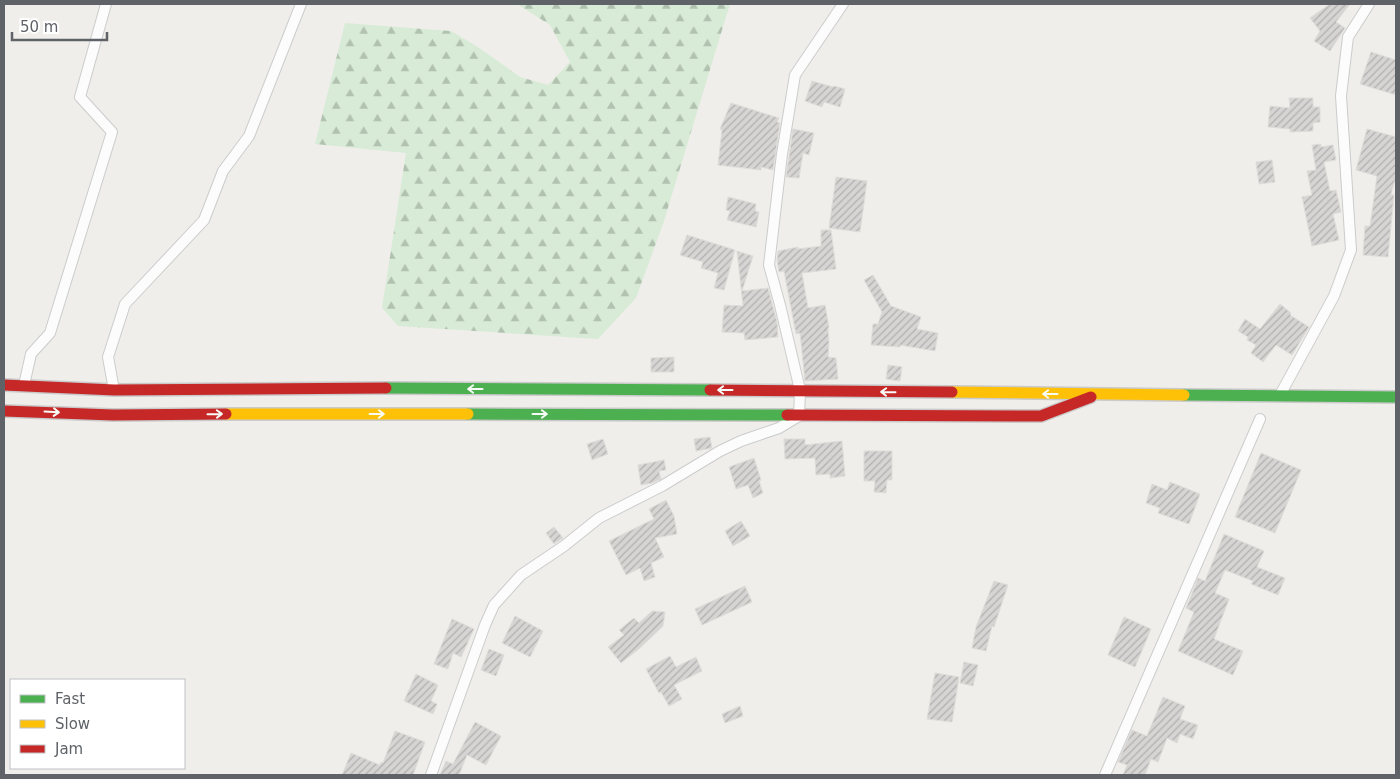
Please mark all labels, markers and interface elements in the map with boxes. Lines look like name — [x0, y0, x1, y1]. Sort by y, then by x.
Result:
scale bar — [12, 10, 108, 42]
text: 50 m — [20, 18, 58, 36]
one-way arrow — [468, 384, 484, 394]
one-way arrow — [718, 385, 734, 395]
one-way arrow — [880, 387, 896, 396]
one-way arrow — [1043, 389, 1059, 398]
one-way arrow — [44, 408, 60, 417]
one-way arrow — [206, 409, 223, 419]
one-way arrow — [369, 409, 385, 419]
one-way arrow — [532, 409, 548, 419]
legend — [10, 679, 185, 769]
text: Fast — [55, 690, 85, 708]
text: Slow — [55, 715, 90, 733]
text: Jam — [54, 740, 83, 758]

